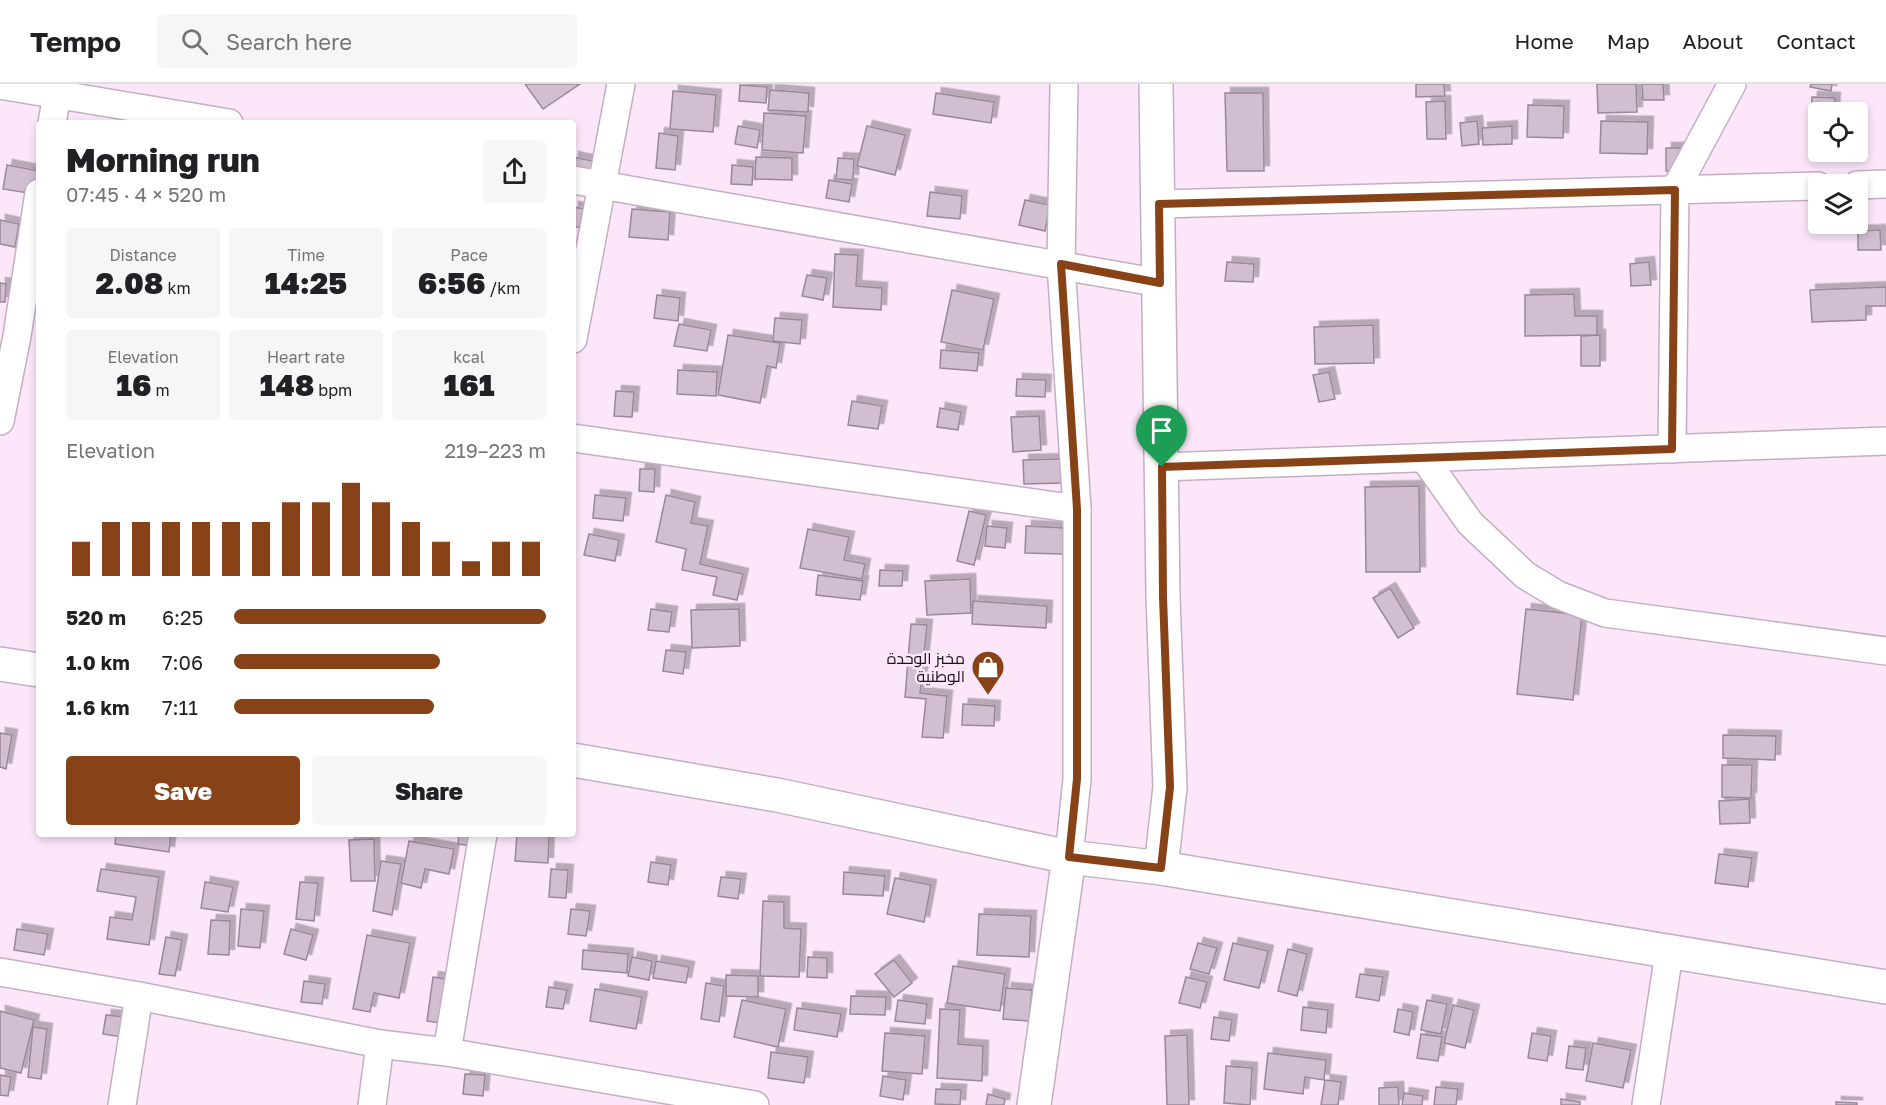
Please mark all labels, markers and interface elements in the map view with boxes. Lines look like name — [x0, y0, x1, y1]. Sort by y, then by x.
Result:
search box — [157, 14, 577, 68]
text: Tempo — [30, 25, 121, 58]
icon: search — [178, 25, 211, 58]
text: Search here — [226, 28, 352, 55]
text: Home — [1514, 28, 1574, 54]
text: Map — [1607, 28, 1650, 54]
text: About — [1683, 28, 1743, 54]
text: Contact — [1776, 28, 1856, 54]
map controls — [1808, 102, 1868, 234]
button: locate — [1808, 102, 1868, 162]
text: Morning run — [66, 140, 260, 179]
button: share — [483, 140, 546, 203]
button: layers — [1808, 174, 1868, 234]
text: 07:45 · 4 × 520 m — [66, 182, 226, 206]
text: Distance — [109, 245, 177, 265]
text: Time — [287, 245, 325, 265]
text: Pace — [450, 245, 488, 265]
text: 2.08 — [95, 265, 163, 301]
text: 14:25 — [265, 265, 347, 301]
text: 6:56 — [418, 265, 485, 301]
text: km — [163, 278, 191, 298]
text: /km — [485, 278, 520, 298]
text: Elevation — [107, 347, 179, 367]
text: Heart rate — [267, 347, 345, 367]
text: kcal — [453, 347, 485, 367]
text: 16 — [116, 367, 152, 403]
text: 148 — [260, 367, 314, 403]
text: 161 — [443, 367, 495, 403]
text: m — [152, 380, 170, 400]
text: bpm — [314, 380, 352, 400]
pin — [1136, 405, 1187, 467]
icon: arrive — [1145, 414, 1178, 447]
text: Elevation — [66, 438, 155, 462]
text: 219–223 m — [444, 438, 546, 462]
text: 520 m — [66, 605, 126, 629]
text: 6:25 — [162, 605, 203, 629]
place label: مخبز الوحدة الوطنية — [887, 648, 965, 686]
shop icon: مخبز الوحدة الوطنية — [970, 649, 1006, 696]
text: 1.0 km — [66, 650, 130, 674]
text: 7:06 — [162, 650, 203, 674]
text: 1.6 km — [66, 695, 130, 719]
text: 7:11 — [162, 695, 198, 719]
button: Save — [66, 756, 300, 825]
button: Share — [312, 756, 546, 825]

